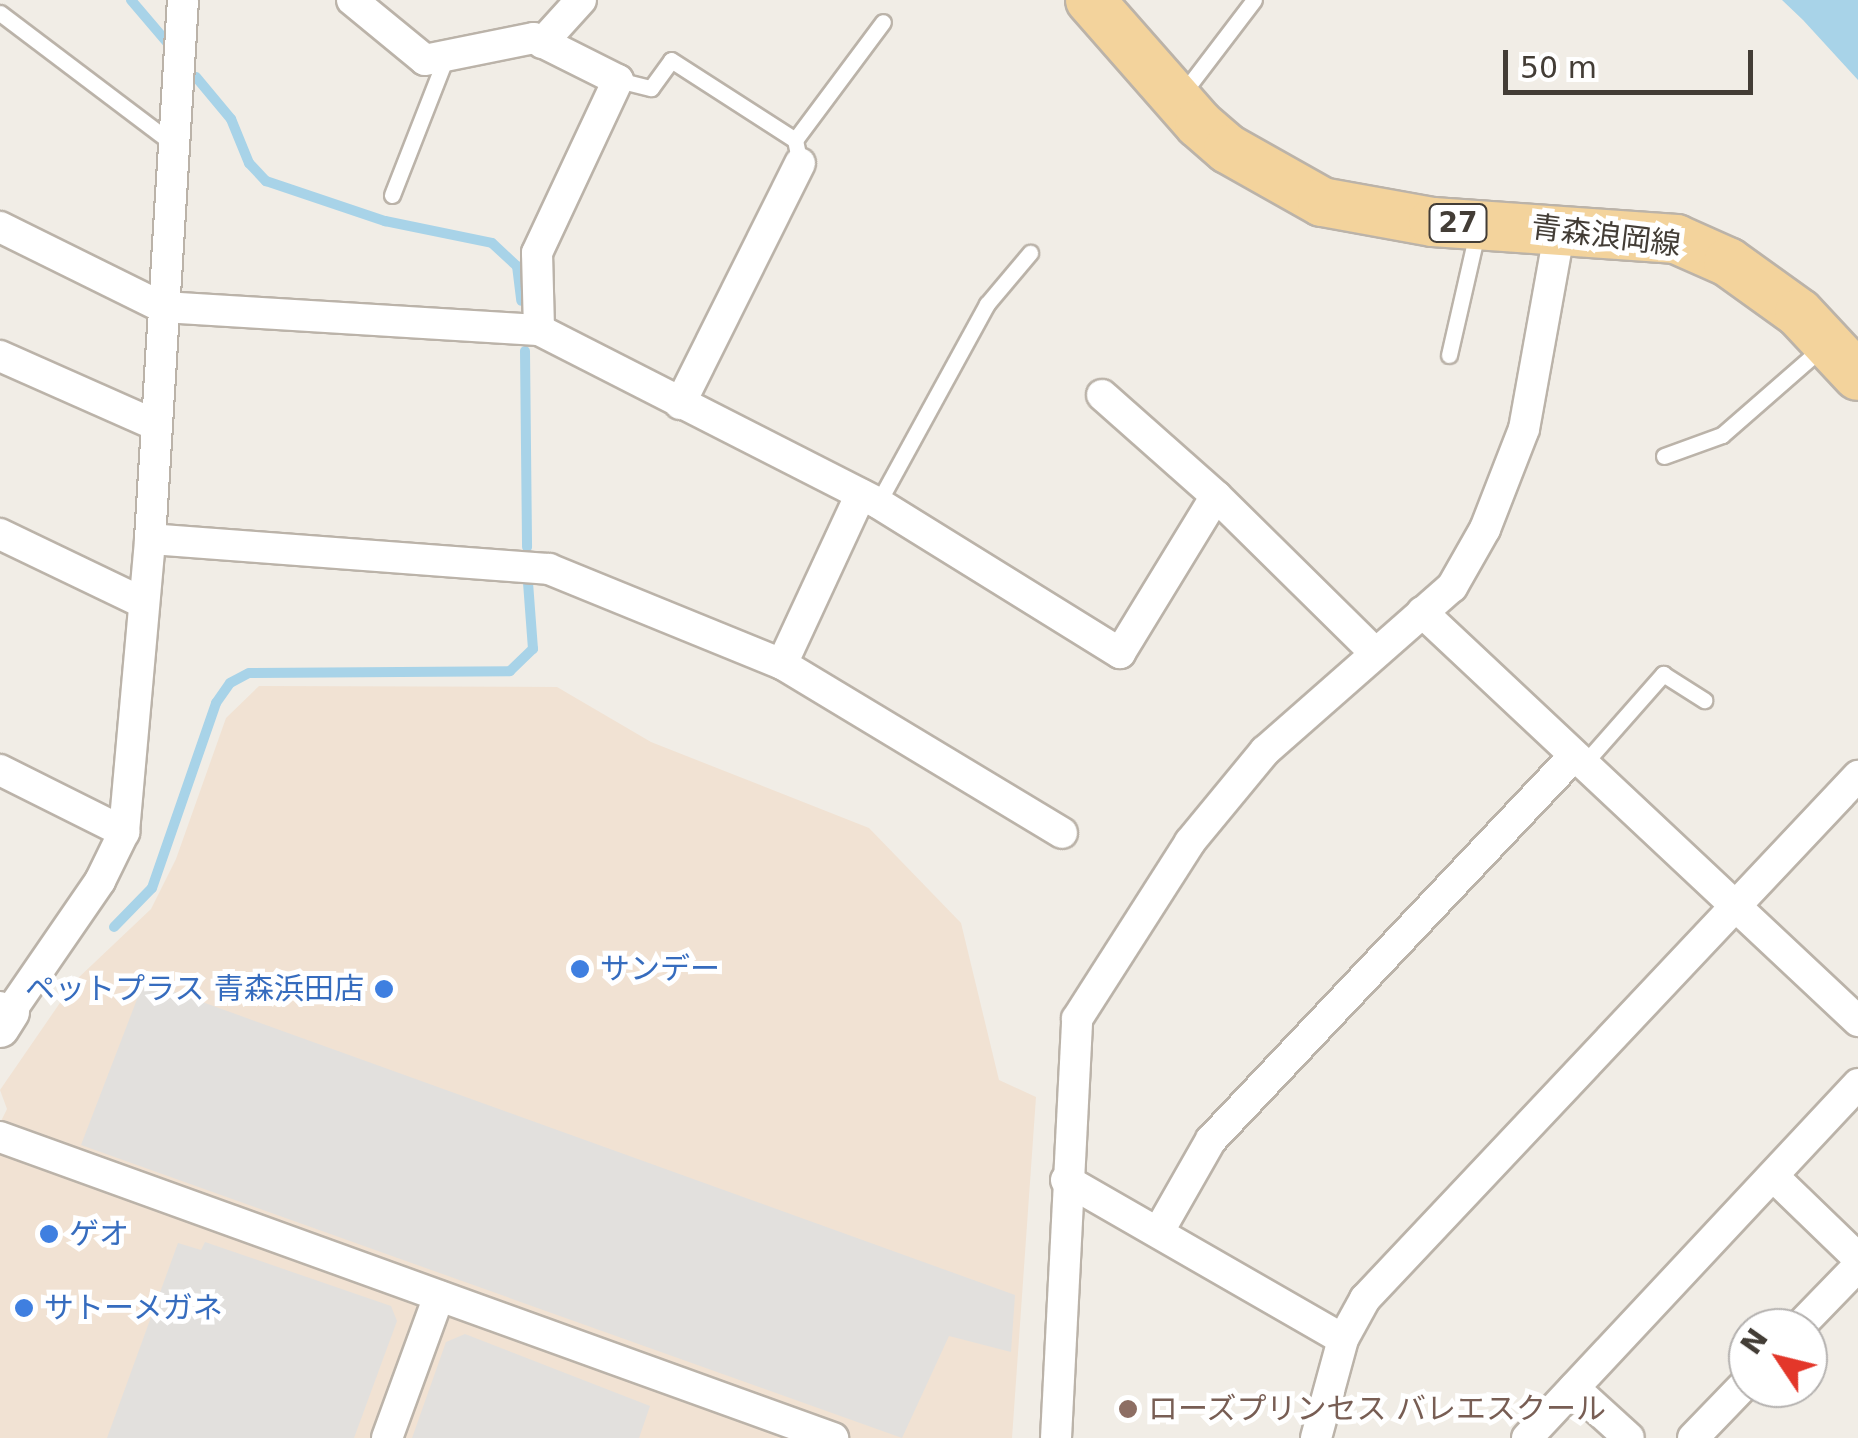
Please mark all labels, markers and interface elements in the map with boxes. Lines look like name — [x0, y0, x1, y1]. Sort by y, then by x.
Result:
scale bar — [1508, 30, 1758, 92]
text: 50 m — [1520, 50, 1597, 85]
road number: 27 — [1428, 200, 1488, 246]
street label: 青森浪岡線 — [1529, 209, 1683, 263]
place label: サンデー — [600, 951, 720, 987]
marker: サンデー — [569, 958, 591, 980]
place label: ペットプラス 青森浜田店 — [24, 971, 364, 1007]
marker: ペットプラス 青森浜田店 — [373, 978, 395, 1000]
place label: ゲオ — [69, 1216, 129, 1252]
marker: ゲオ — [38, 1223, 60, 1245]
place label: サトーメガネ — [44, 1290, 224, 1326]
marker: サトーメガネ — [13, 1297, 35, 1319]
north arrow — [1728, 1308, 1828, 1408]
text: N — [1734, 1323, 1775, 1361]
place label: ローズプリンセス バレエスクール — [1148, 1391, 1608, 1427]
marker: ローズプリンセス バレエスクール — [1117, 1398, 1139, 1420]

